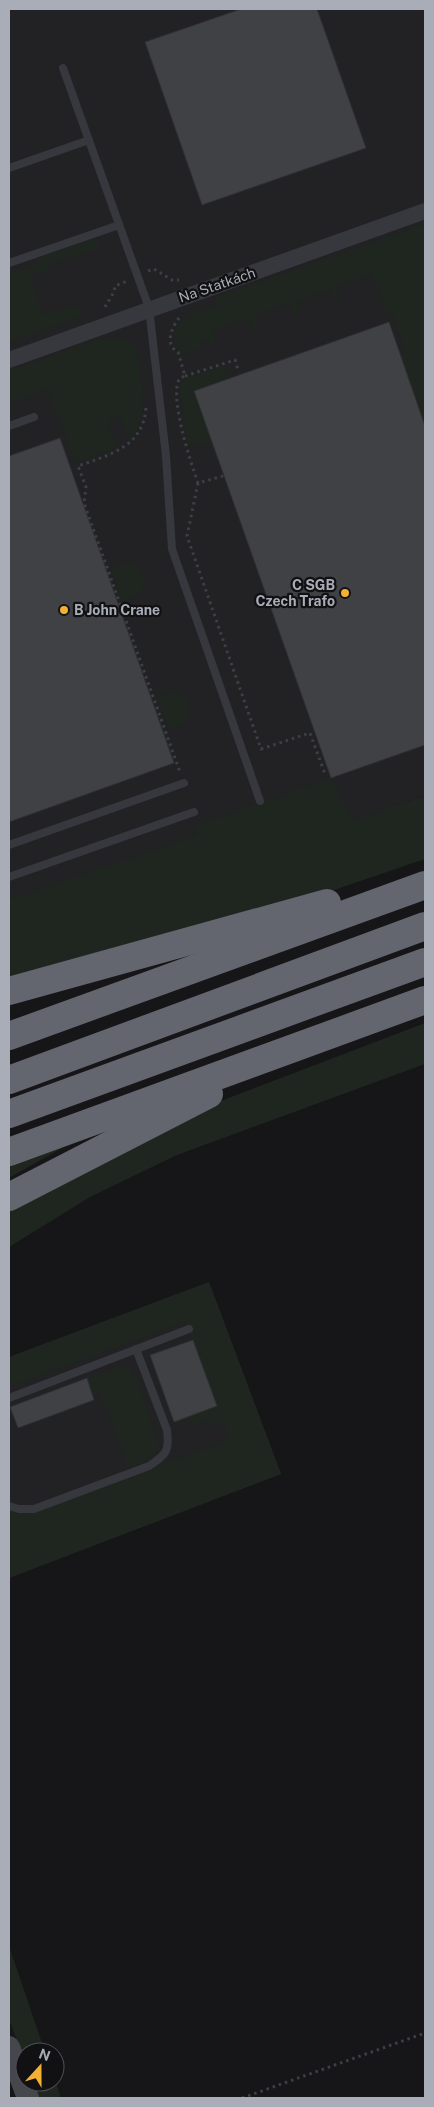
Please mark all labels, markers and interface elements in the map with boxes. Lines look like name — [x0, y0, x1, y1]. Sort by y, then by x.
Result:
street label: Na Statkách — [177, 264, 257, 306]
place label: C SGB Czech Trafo — [256, 577, 335, 609]
marker: C SGB Czech Trafo — [339, 587, 351, 599]
place label: B John Crane — [74, 602, 160, 618]
marker: B John Crane — [58, 604, 70, 616]
north arrow — [15, 2042, 65, 2092]
text: N — [37, 2045, 53, 2064]

